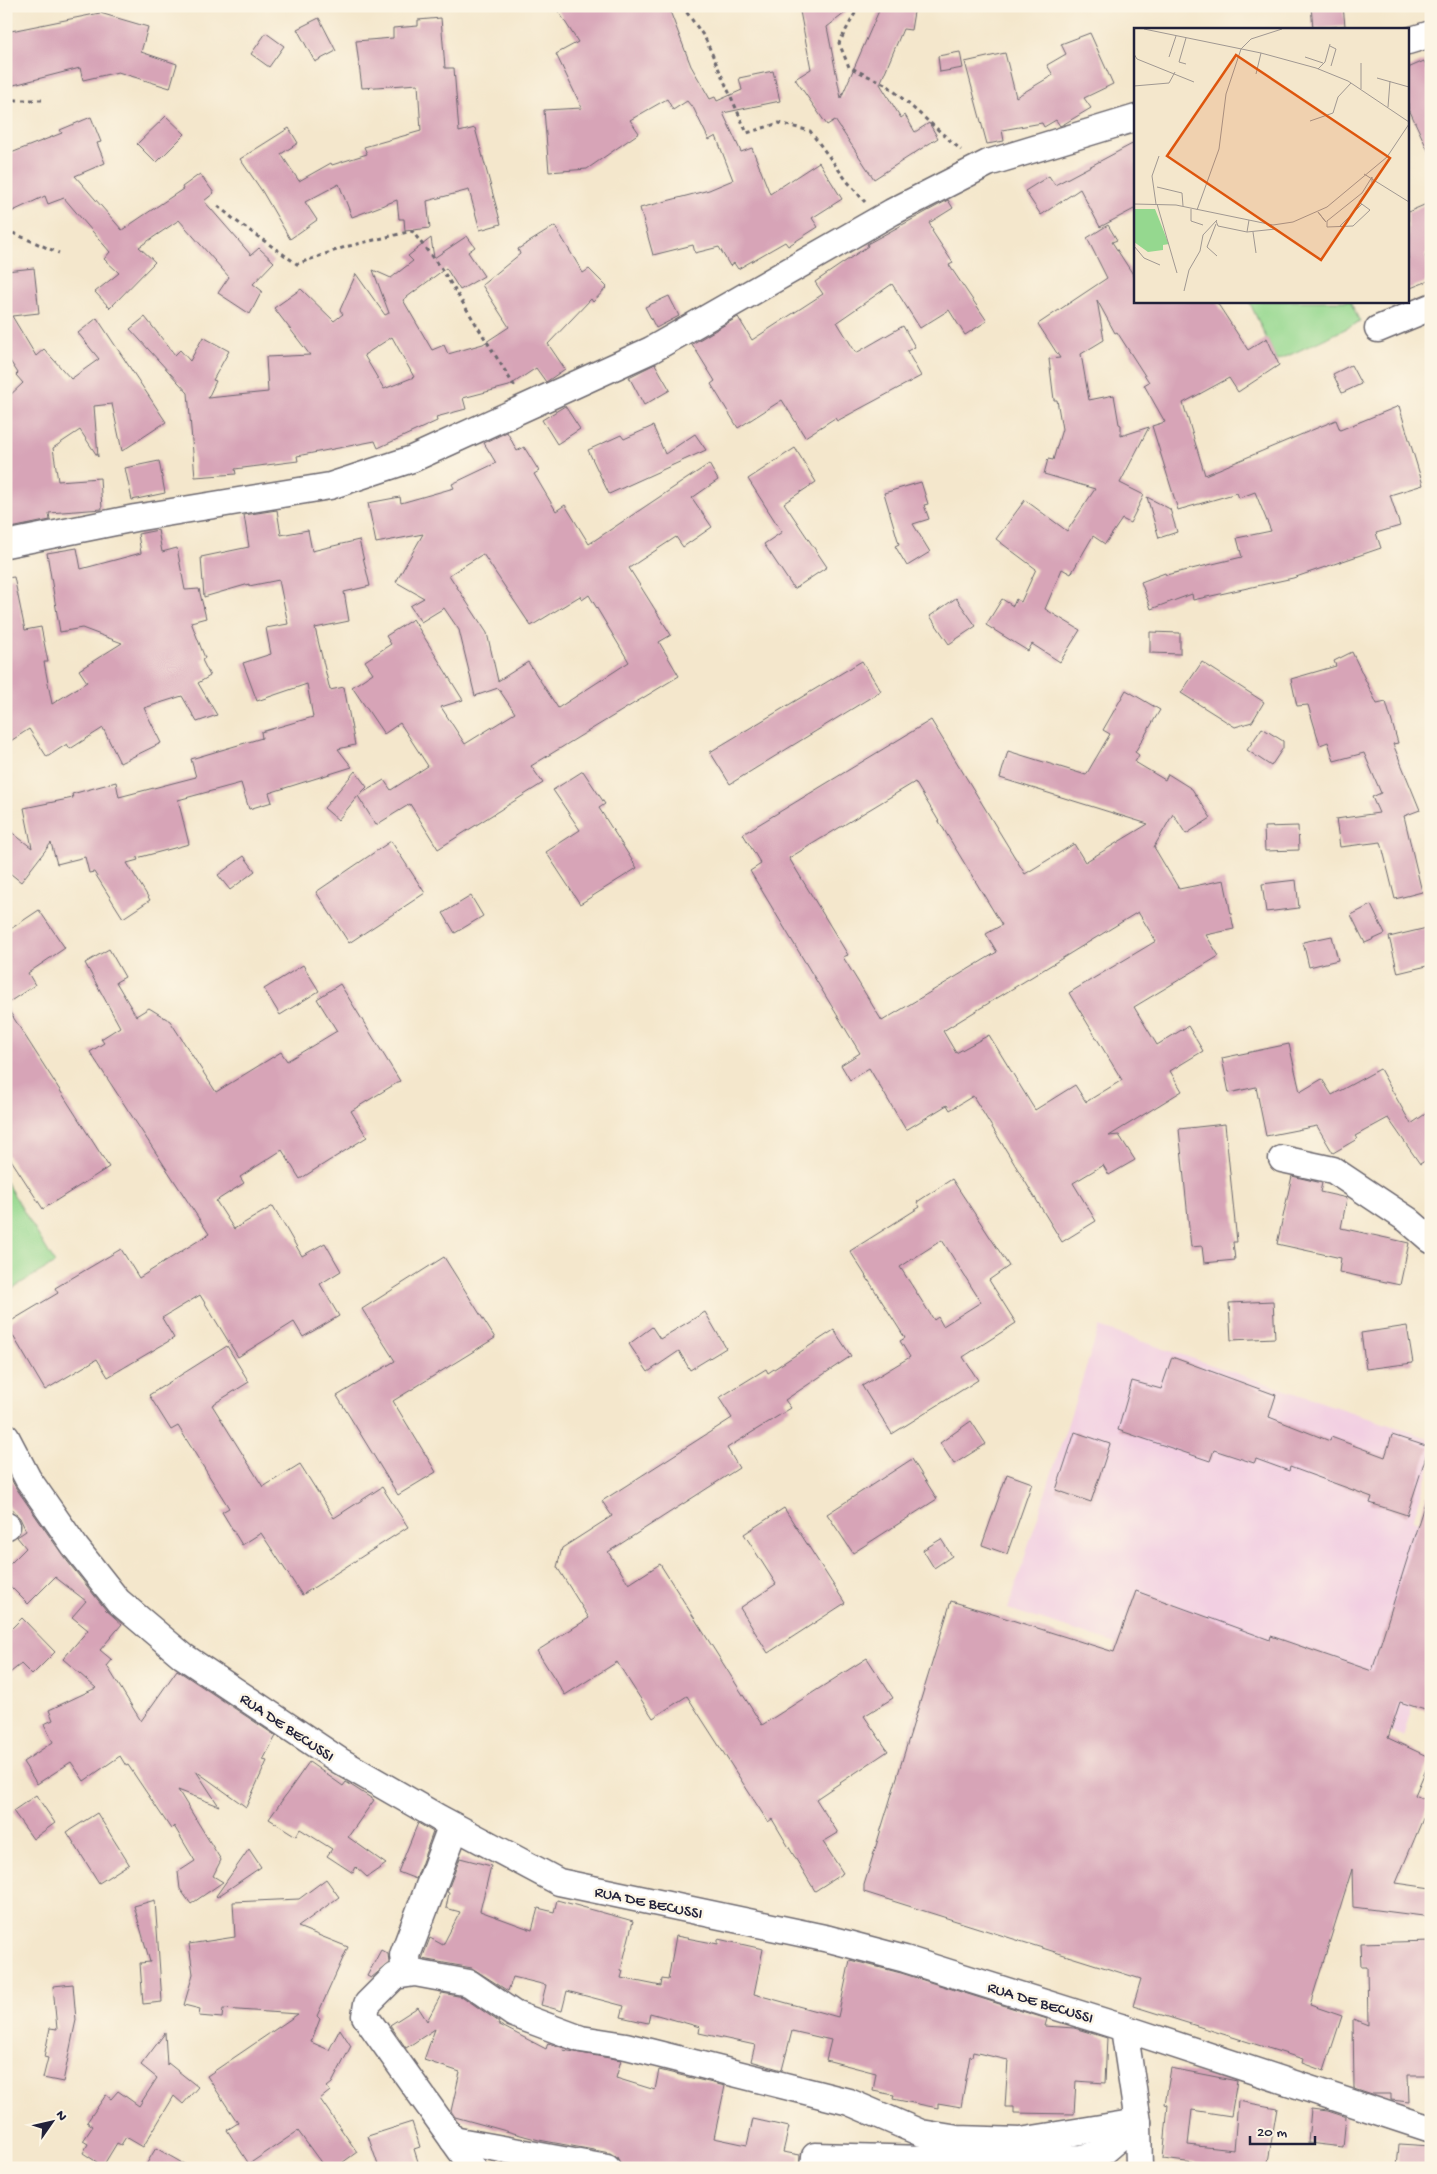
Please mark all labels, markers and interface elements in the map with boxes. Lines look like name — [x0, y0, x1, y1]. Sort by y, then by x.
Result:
inset map — [1134, 28, 1410, 302]
street label: RUA DE BECUSSI — [235, 1690, 337, 1767]
street label: RUA DE BECUSSI — [593, 1884, 704, 1925]
street label: RUA DE BECUSSI — [985, 1979, 1095, 2029]
north arrow — [28, 2096, 78, 2146]
text: N — [51, 2108, 70, 2125]
scale bar — [1250, 2114, 1314, 2146]
text: 20 m — [1257, 2124, 1287, 2142]

